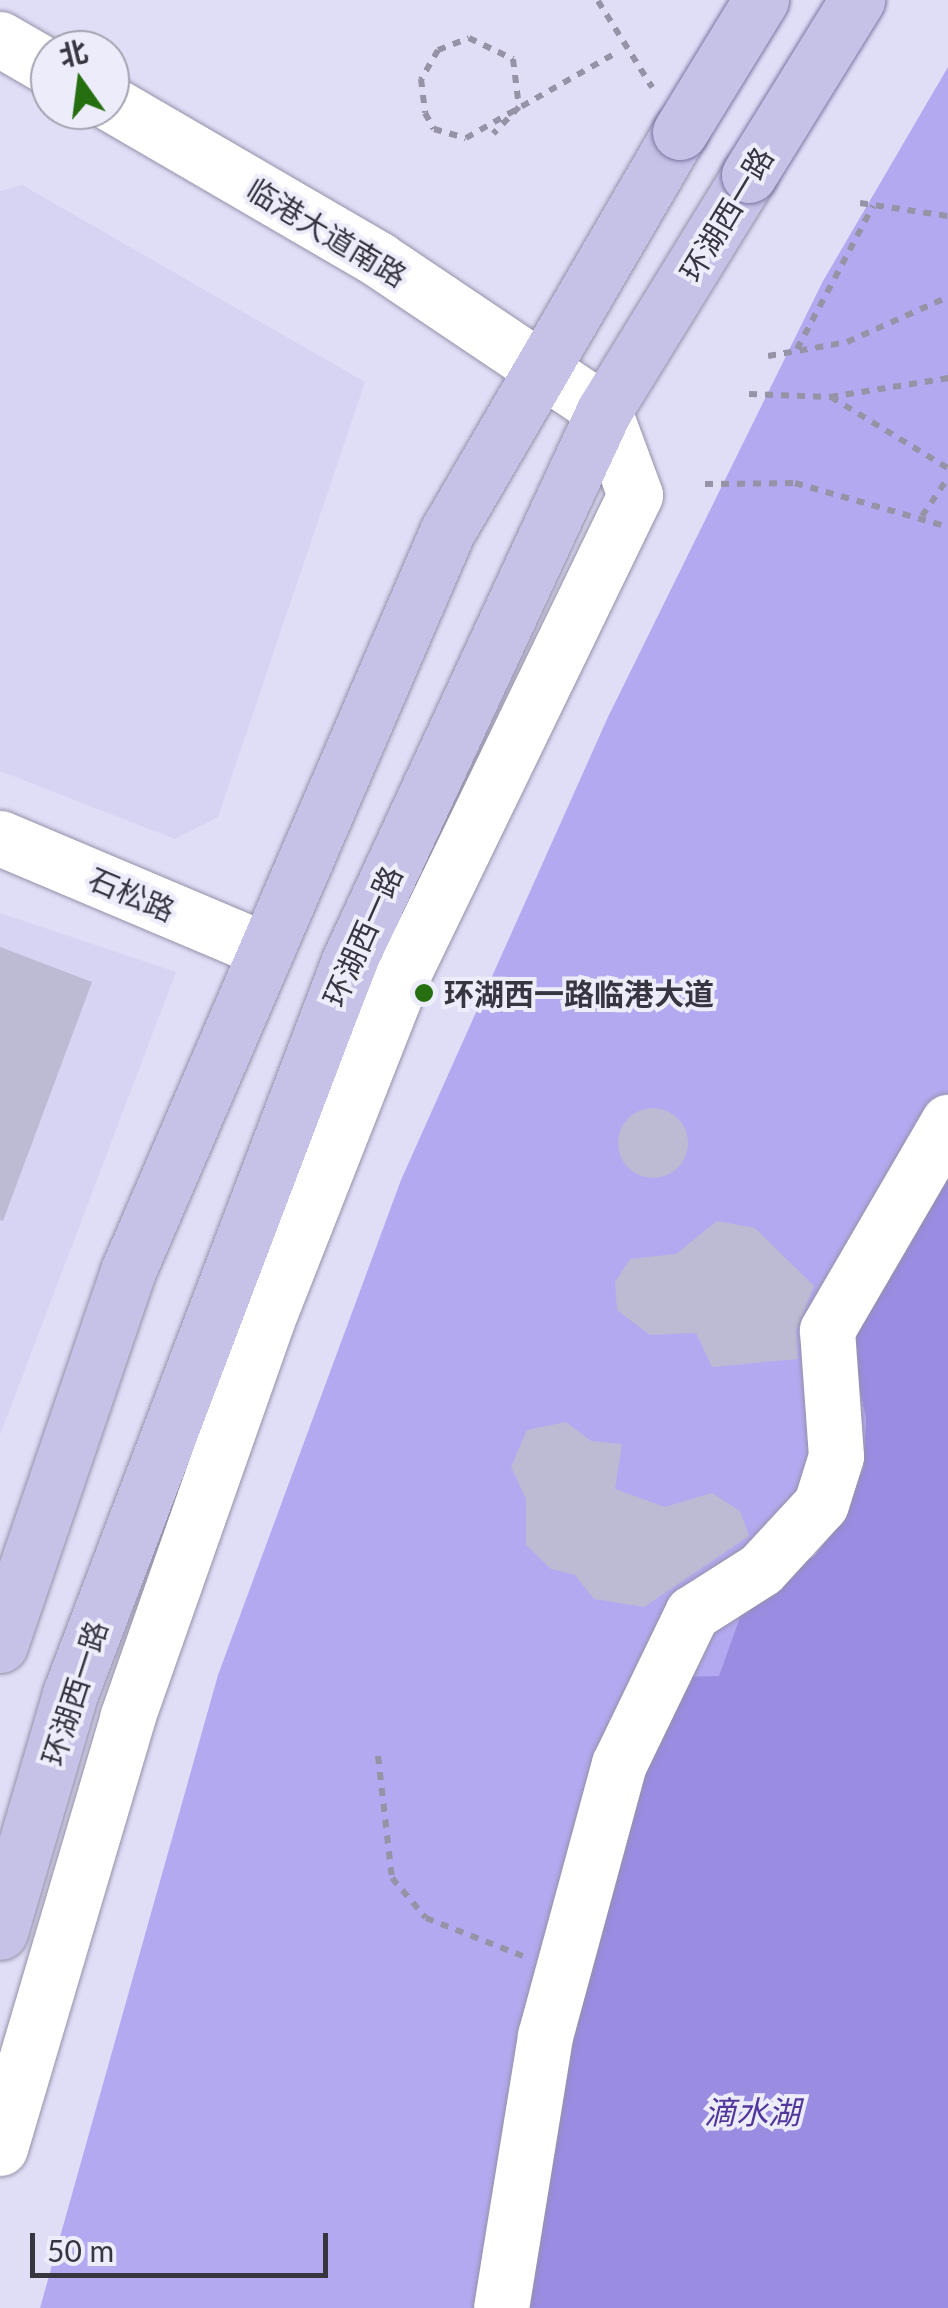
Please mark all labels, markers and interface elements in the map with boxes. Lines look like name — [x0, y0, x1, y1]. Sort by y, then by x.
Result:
north arrow — [30, 30, 130, 130]
text: 北 — [56, 33, 91, 73]
street label: 环湖西一路 — [672, 140, 780, 288]
street label: 临港大道南路 — [241, 170, 413, 294]
street label: 石松路 — [84, 860, 180, 928]
street label: 环湖西一路 — [315, 860, 409, 1012]
place label: 环湖西一路临港大道 — [444, 975, 714, 1011]
marker: 环湖西一路临港大道 — [413, 982, 435, 1004]
street label: 环湖西一路 — [34, 1616, 114, 1770]
water label: 滴水湖 — [704, 2093, 800, 2131]
scale bar — [35, 2213, 332, 2275]
text: 50 m — [47, 2232, 114, 2268]

